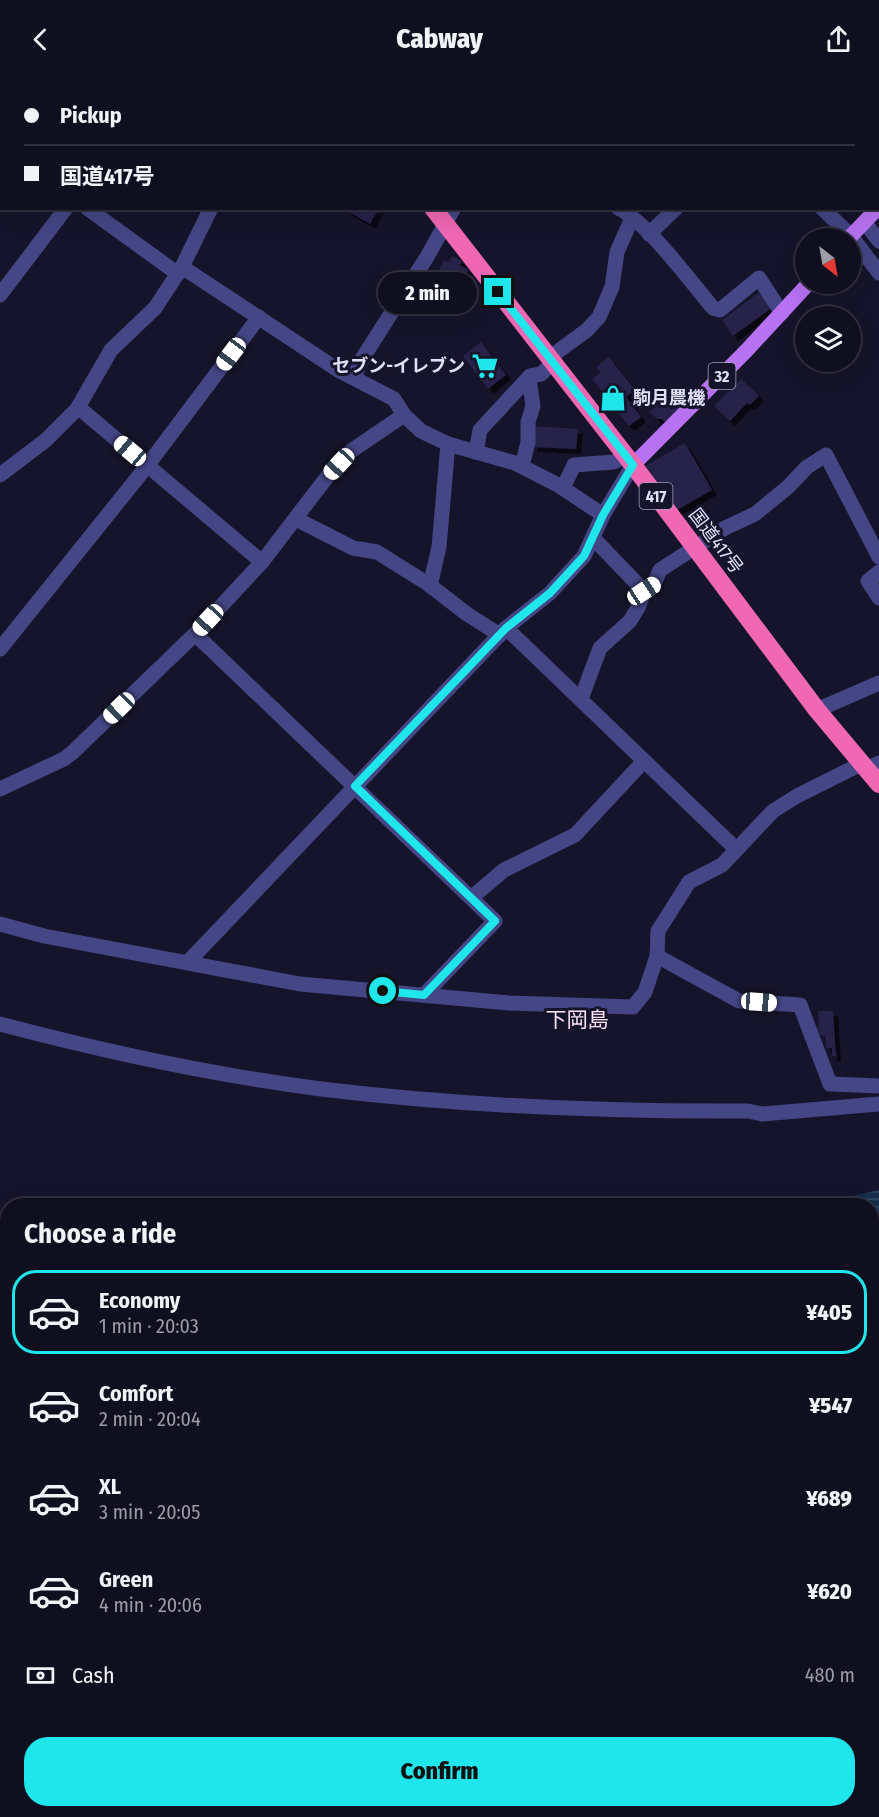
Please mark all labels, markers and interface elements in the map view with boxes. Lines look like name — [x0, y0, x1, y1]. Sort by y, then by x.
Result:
icon: back — [24, 23, 57, 56]
text: Cabway — [396, 23, 483, 55]
icon: share — [822, 23, 855, 56]
text: Pickup — [60, 102, 122, 129]
text: 国道417号 — [60, 163, 155, 190]
north arrow — [795, 228, 861, 294]
map controls — [795, 228, 861, 372]
callout: 2 min — [378, 271, 477, 313]
route end — [484, 278, 511, 305]
text: 2 min — [405, 281, 450, 305]
button: layers — [795, 306, 861, 372]
car — [213, 334, 249, 374]
supermarket icon: セブン-イレブン — [470, 351, 500, 381]
place label: セブン-イレブン — [332, 355, 465, 377]
road number: 32 — [708, 363, 736, 389]
shop icon: 駒月農機 — [598, 383, 628, 413]
place label: 駒月農機 — [633, 387, 706, 409]
car — [110, 433, 150, 469]
car — [320, 445, 358, 483]
road number: 417 — [640, 483, 672, 509]
street label: 国道417号 — [684, 504, 748, 578]
car — [624, 574, 664, 608]
car — [189, 601, 227, 639]
car — [100, 689, 138, 727]
route start — [369, 977, 396, 1004]
car — [740, 992, 778, 1012]
district label: 下岡島 — [546, 1007, 609, 1033]
text: Choose a ride — [24, 1218, 176, 1250]
icon: car — [27, 1285, 81, 1339]
text: Economy — [99, 1287, 180, 1314]
text: ¥405 — [806, 1299, 852, 1326]
text: 1 min · 20:03 — [99, 1314, 199, 1338]
icon: car — [27, 1378, 81, 1432]
text: Comfort — [99, 1380, 173, 1407]
text: ¥547 — [809, 1392, 852, 1419]
text: 2 min · 20:04 — [99, 1407, 201, 1431]
icon: car — [27, 1471, 81, 1525]
text: XL — [99, 1473, 121, 1500]
text: ¥689 — [806, 1485, 852, 1512]
text: 3 min · 20:05 — [99, 1500, 200, 1524]
icon: car — [27, 1564, 81, 1618]
text: Green — [99, 1566, 153, 1593]
text: ¥620 — [807, 1578, 852, 1605]
text: 4 min · 20:06 — [99, 1593, 202, 1617]
icon: cash — [24, 1659, 57, 1692]
text: Cash — [72, 1662, 115, 1689]
text: 480 m — [805, 1663, 855, 1687]
button: Confirm — [24, 1737, 855, 1806]

